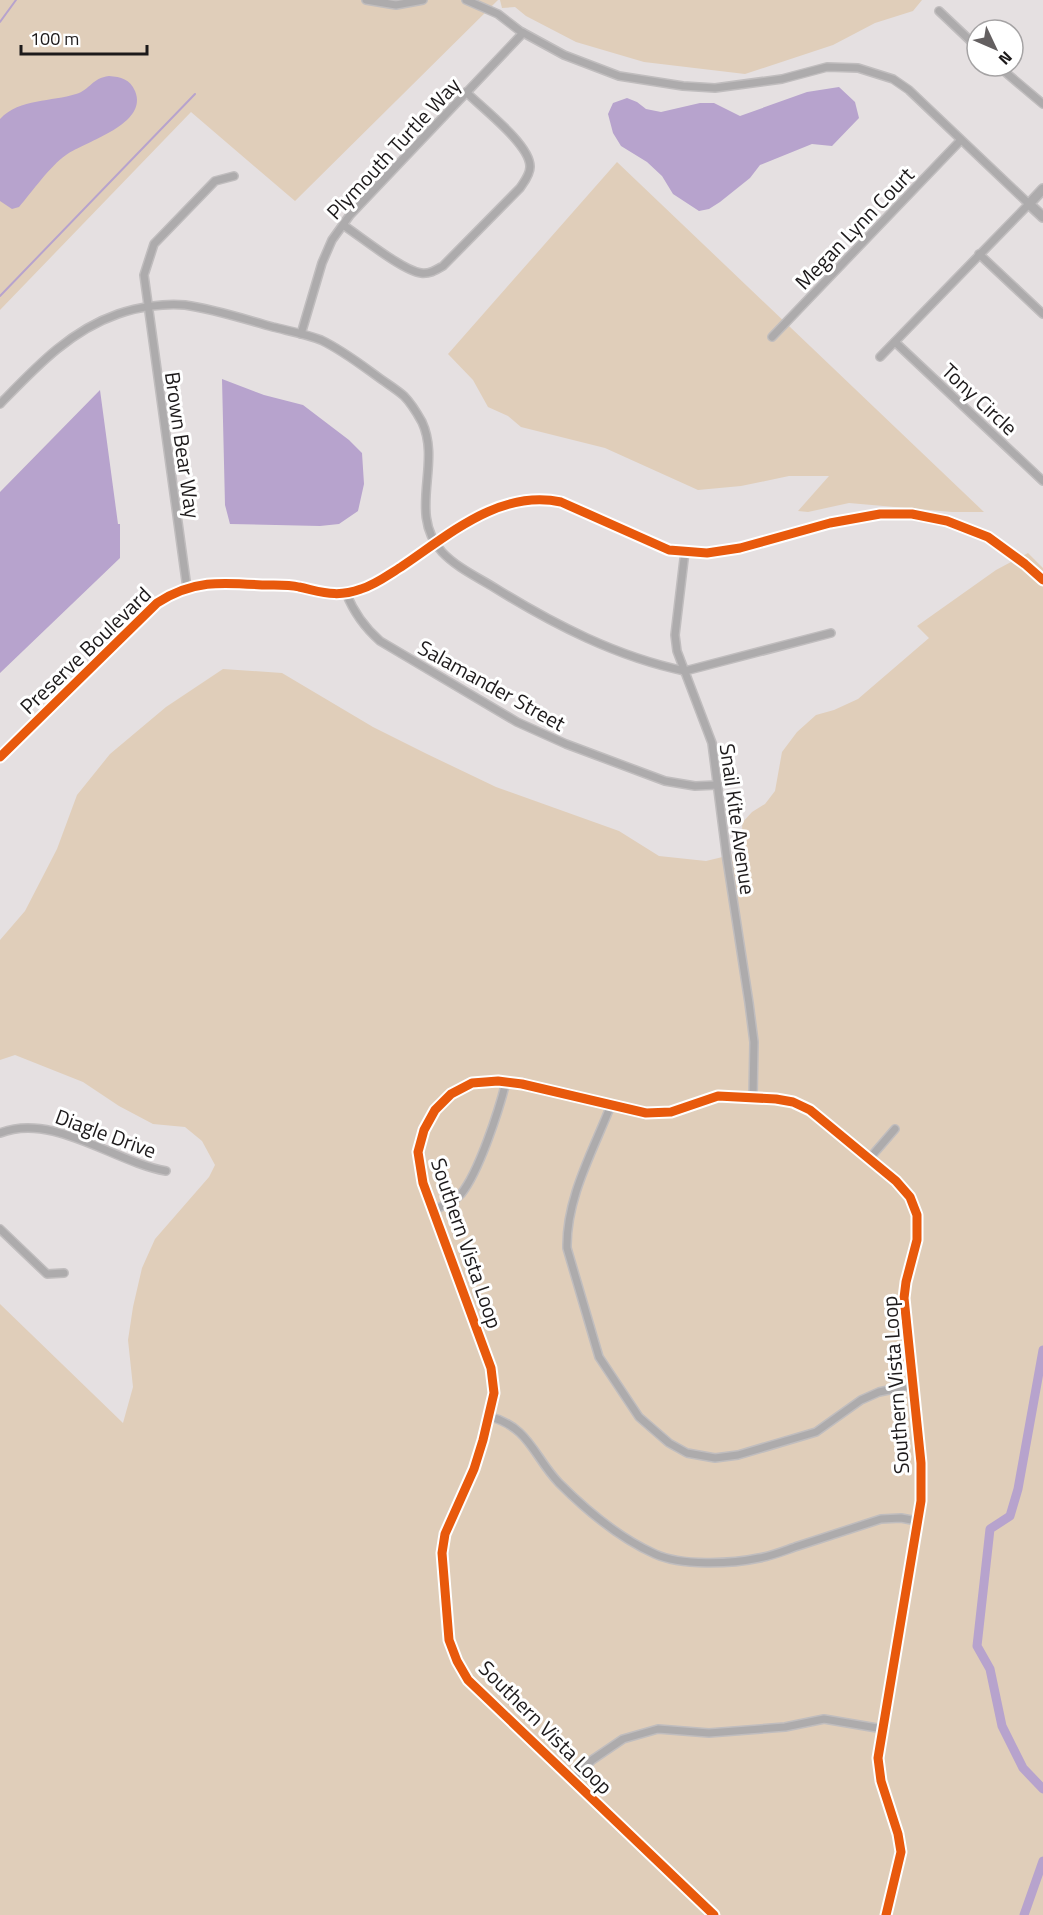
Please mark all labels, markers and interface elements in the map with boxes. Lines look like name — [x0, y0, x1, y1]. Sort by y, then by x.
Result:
scale bar — [21, 18, 147, 56]
north arrow — [965, 18, 1025, 78]
text: 100 m — [30, 25, 79, 52]
text: N — [993, 46, 1018, 71]
street label: Plymouth Turtle Way — [318, 70, 468, 226]
street label: Megan Lynn Court — [787, 159, 921, 297]
street label: Tony Circle — [935, 355, 1025, 443]
street label: Brown Bear Way — [157, 370, 209, 520]
street label: Preserve Boulevard — [12, 579, 158, 721]
street label: Salamander Street — [412, 631, 572, 739]
street label: Snail Kite Avenue — [712, 741, 764, 897]
street label: Diagle Drive — [51, 1100, 161, 1166]
street label: Southern Vista Loop — [423, 1153, 511, 1333]
street label: Southern Vista Loop — [873, 1295, 917, 1475]
street label: Southern Vista Loop — [472, 1653, 620, 1801]

